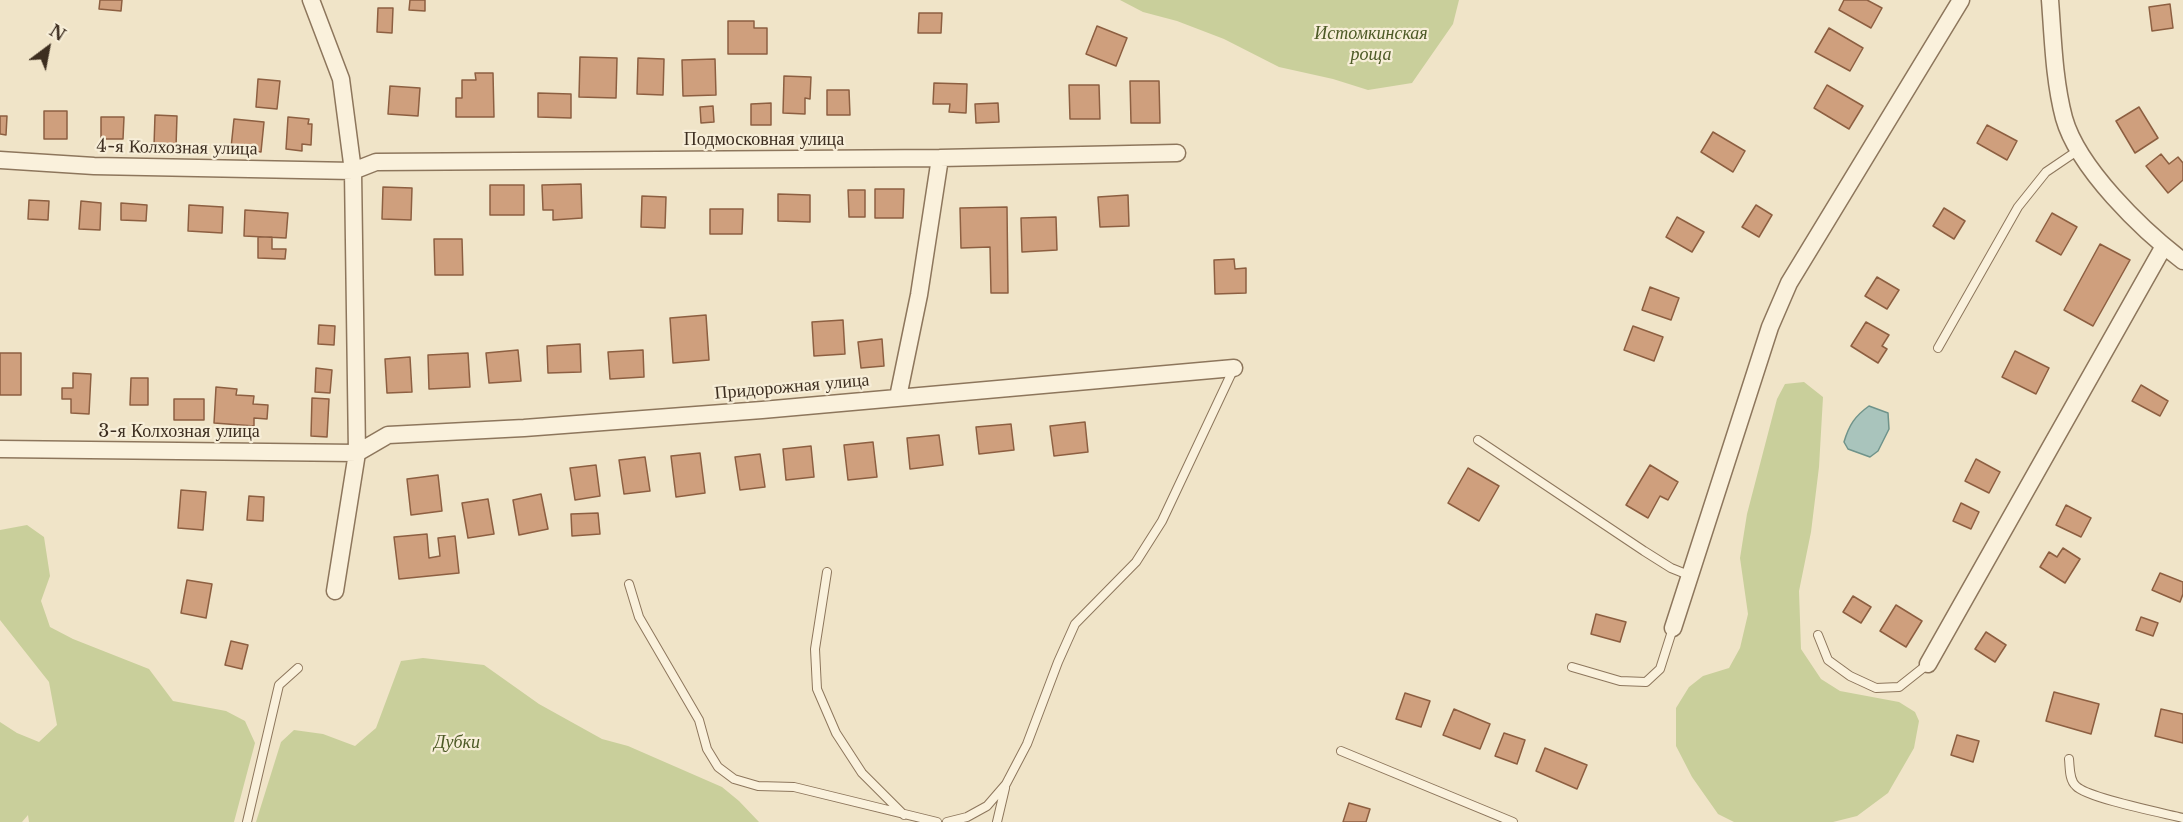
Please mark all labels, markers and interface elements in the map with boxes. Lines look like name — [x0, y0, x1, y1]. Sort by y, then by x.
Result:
north arrow — [18, 18, 78, 78]
text: N — [46, 20, 69, 45]
park label: Истомкинская роща — [1314, 23, 1428, 66]
street label: Подмосковная улица — [684, 129, 844, 151]
street label: 4-я Колхозная улица — [96, 136, 258, 160]
street label: Придорожная улица — [714, 369, 870, 405]
street label: 3-я Колхозная улица — [98, 421, 260, 443]
park label: Дубки — [434, 732, 480, 754]

